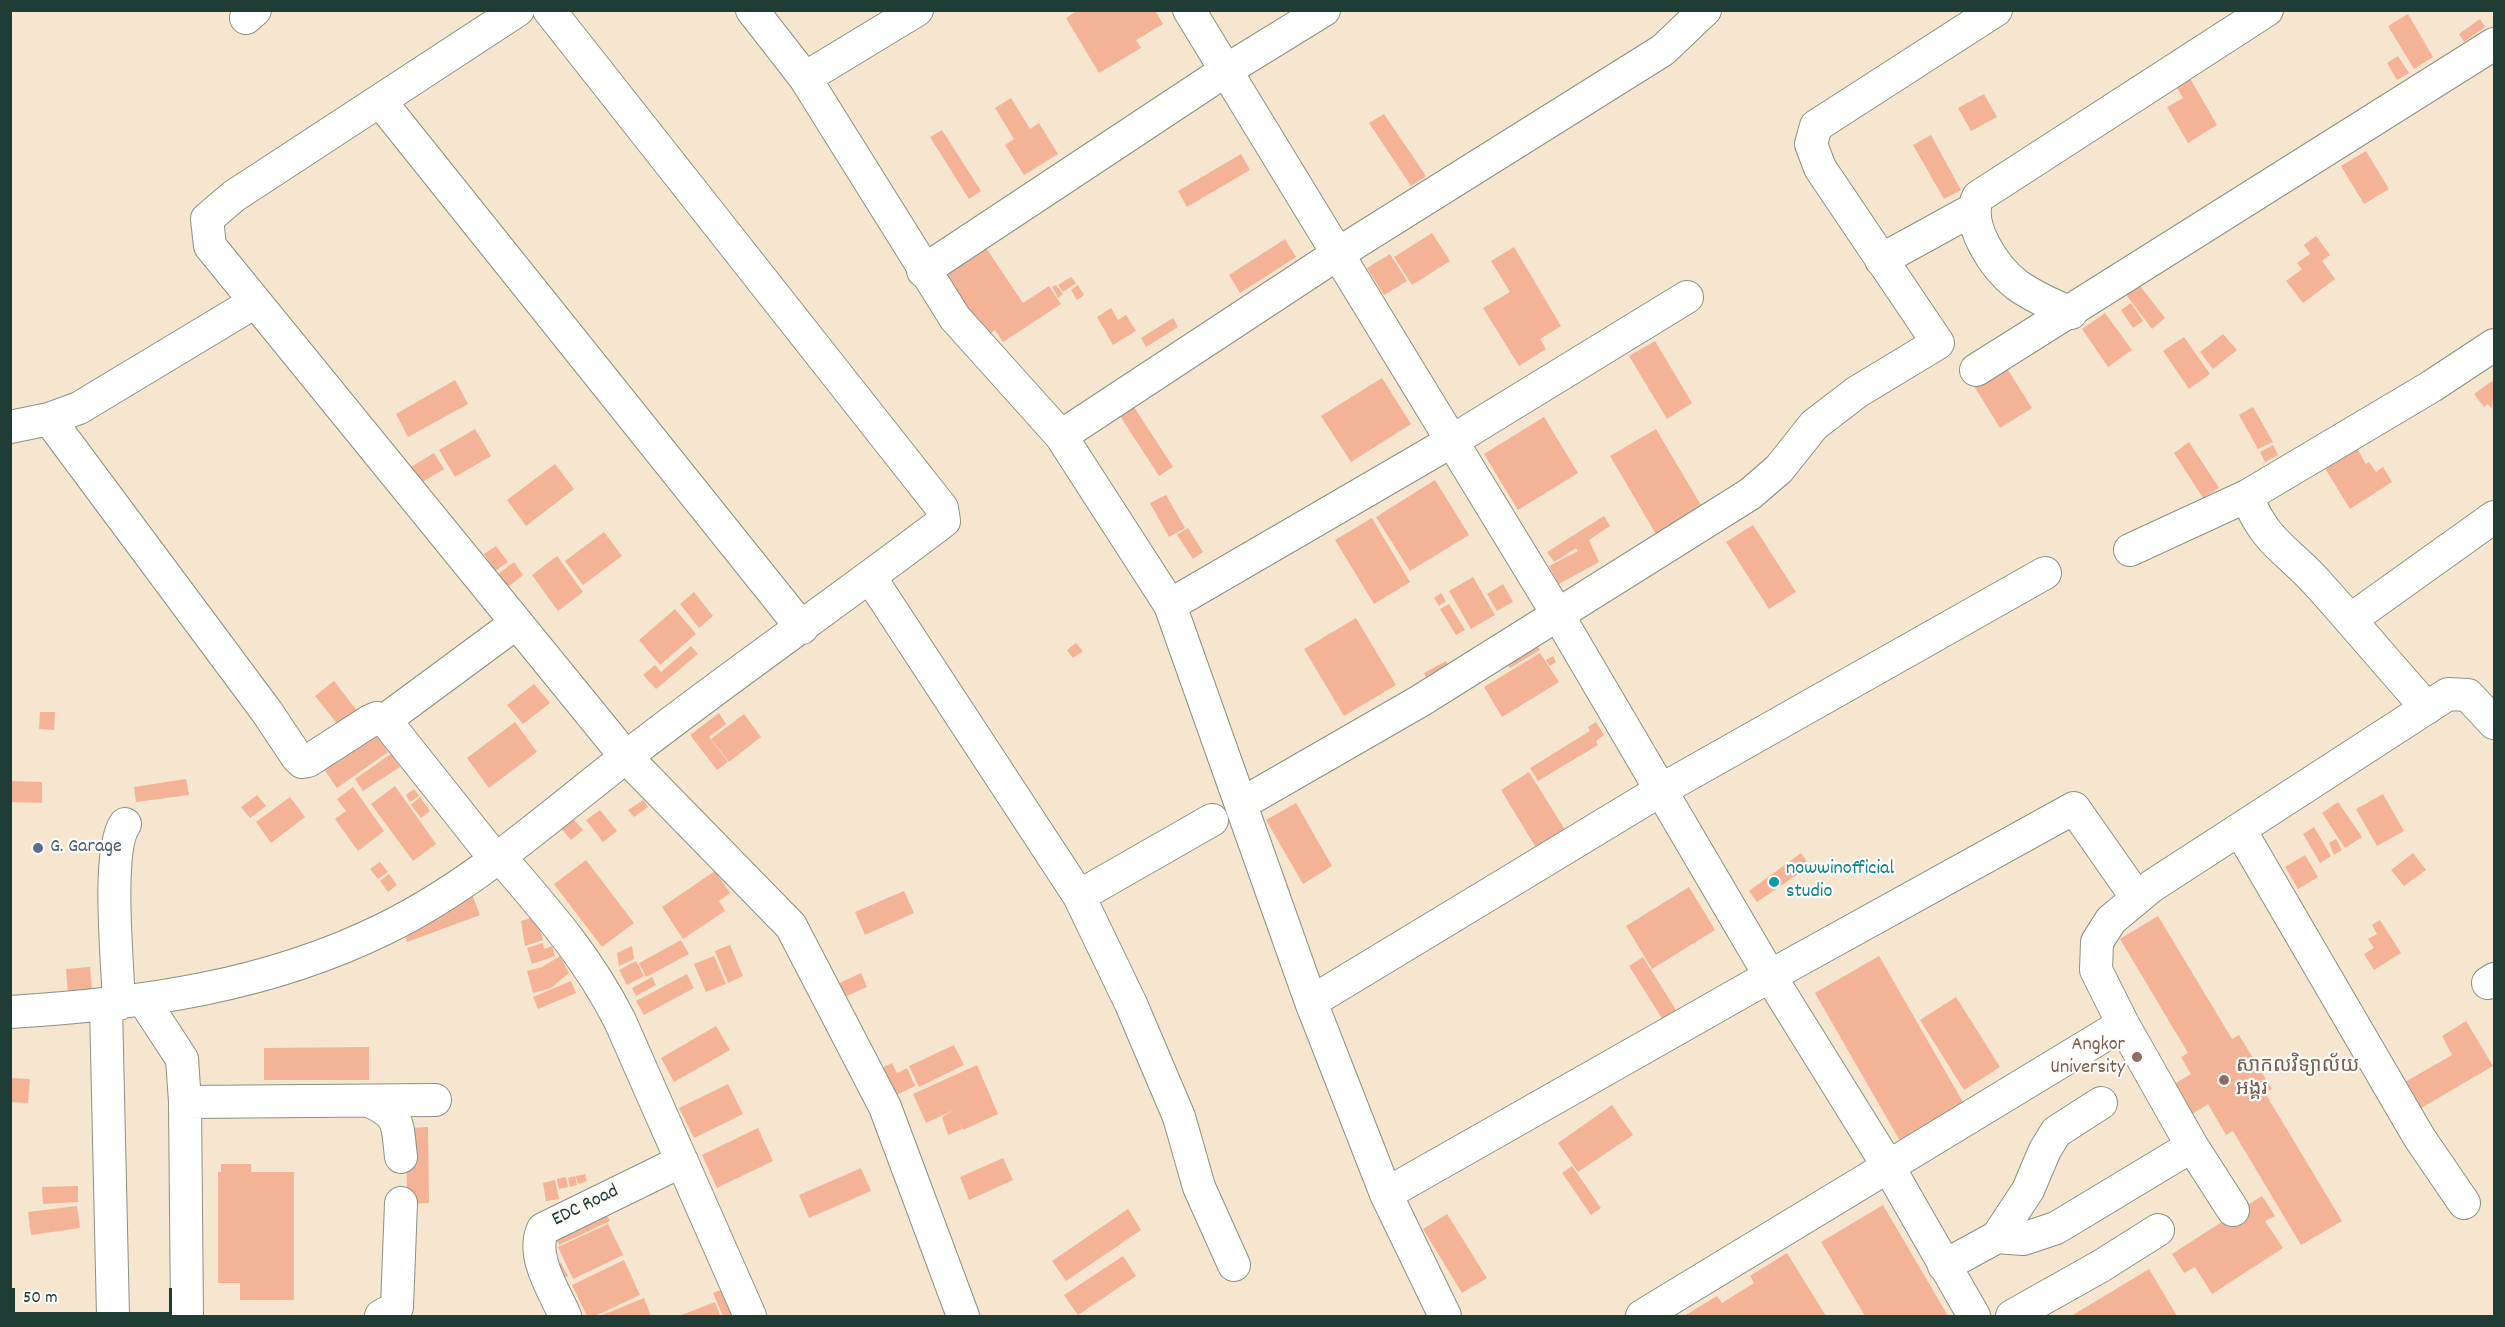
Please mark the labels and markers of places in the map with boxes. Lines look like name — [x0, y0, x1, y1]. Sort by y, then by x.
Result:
place label: G. Garage — [50, 836, 122, 860]
marker: G. Garage — [31, 841, 45, 855]
place label: nowwinofficial studio — [1786, 858, 1894, 905]
marker: nowwinofficial studio — [1767, 875, 1781, 889]
place label: Angkor University — [2050, 1034, 2125, 1081]
marker: Angkor University — [2130, 1050, 2144, 1064]
place label: សាកលវិទ្យាល័យ អង្គរ — [2236, 1056, 2359, 1103]
marker: សាកលវិទ្យាល័យ អង្គរ — [2217, 1073, 2231, 1087]

